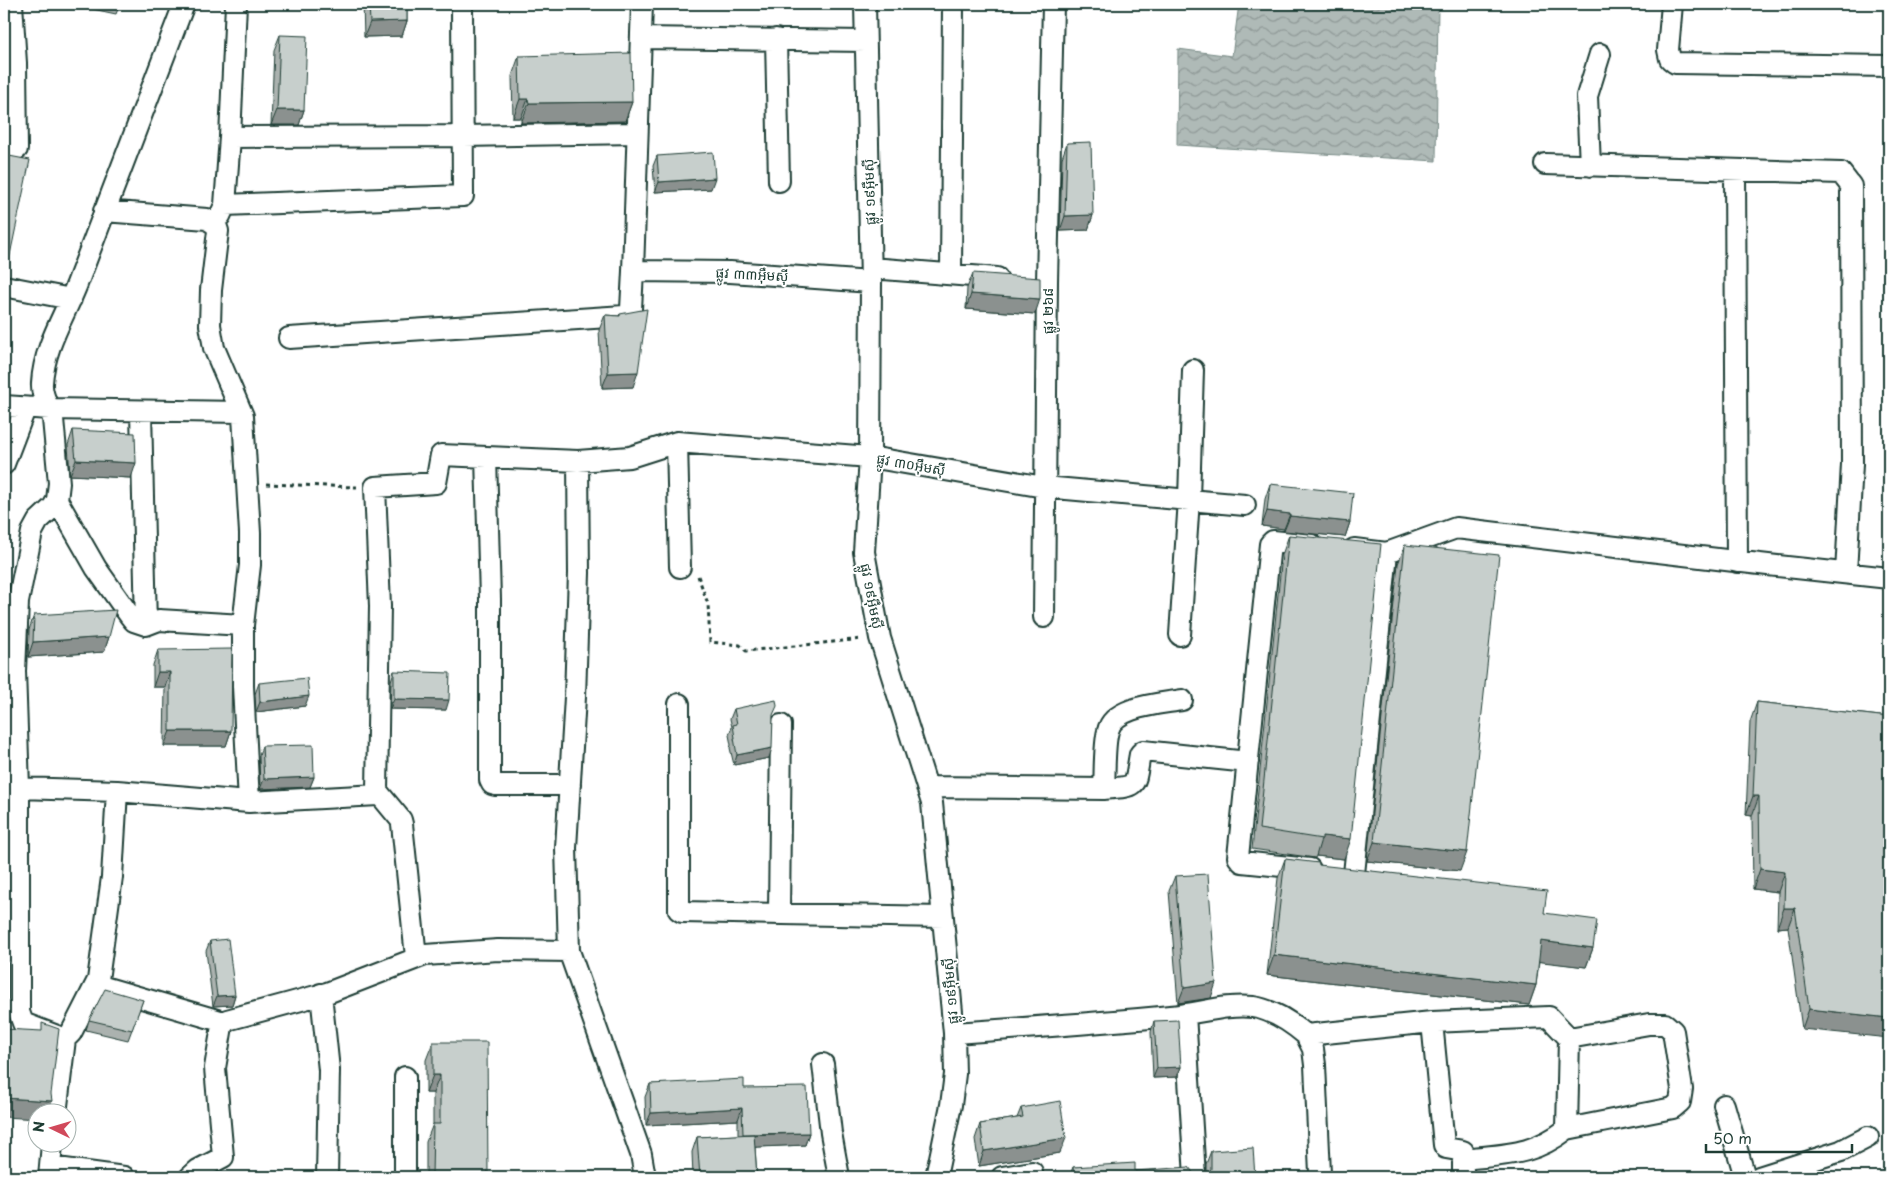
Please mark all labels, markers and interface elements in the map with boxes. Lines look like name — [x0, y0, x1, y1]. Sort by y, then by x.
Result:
street label: ផ្លូវ ១៩អ៊ឹមស៊ី — [857, 158, 883, 226]
street label: ផ្លូវ ៣៣អ៊ឹមស៊ី — [715, 262, 789, 289]
street label: ផ្លូវ ២៦៨ — [1037, 288, 1060, 334]
street label: ផ្លូវ ៣០អ៊ឹមស៊ី — [874, 448, 947, 483]
street label: ផ្លូវ ១៩អ៊ឹមស៊ី — [853, 561, 889, 631]
street label: ផ្លូវ ១៩អ៊ឹមស៊ី — [937, 957, 965, 1025]
north arrow — [28, 1104, 78, 1154]
text: N — [28, 1120, 49, 1133]
scale bar — [1706, 1121, 1852, 1153]
text: 50 m — [1713, 1126, 1752, 1149]

